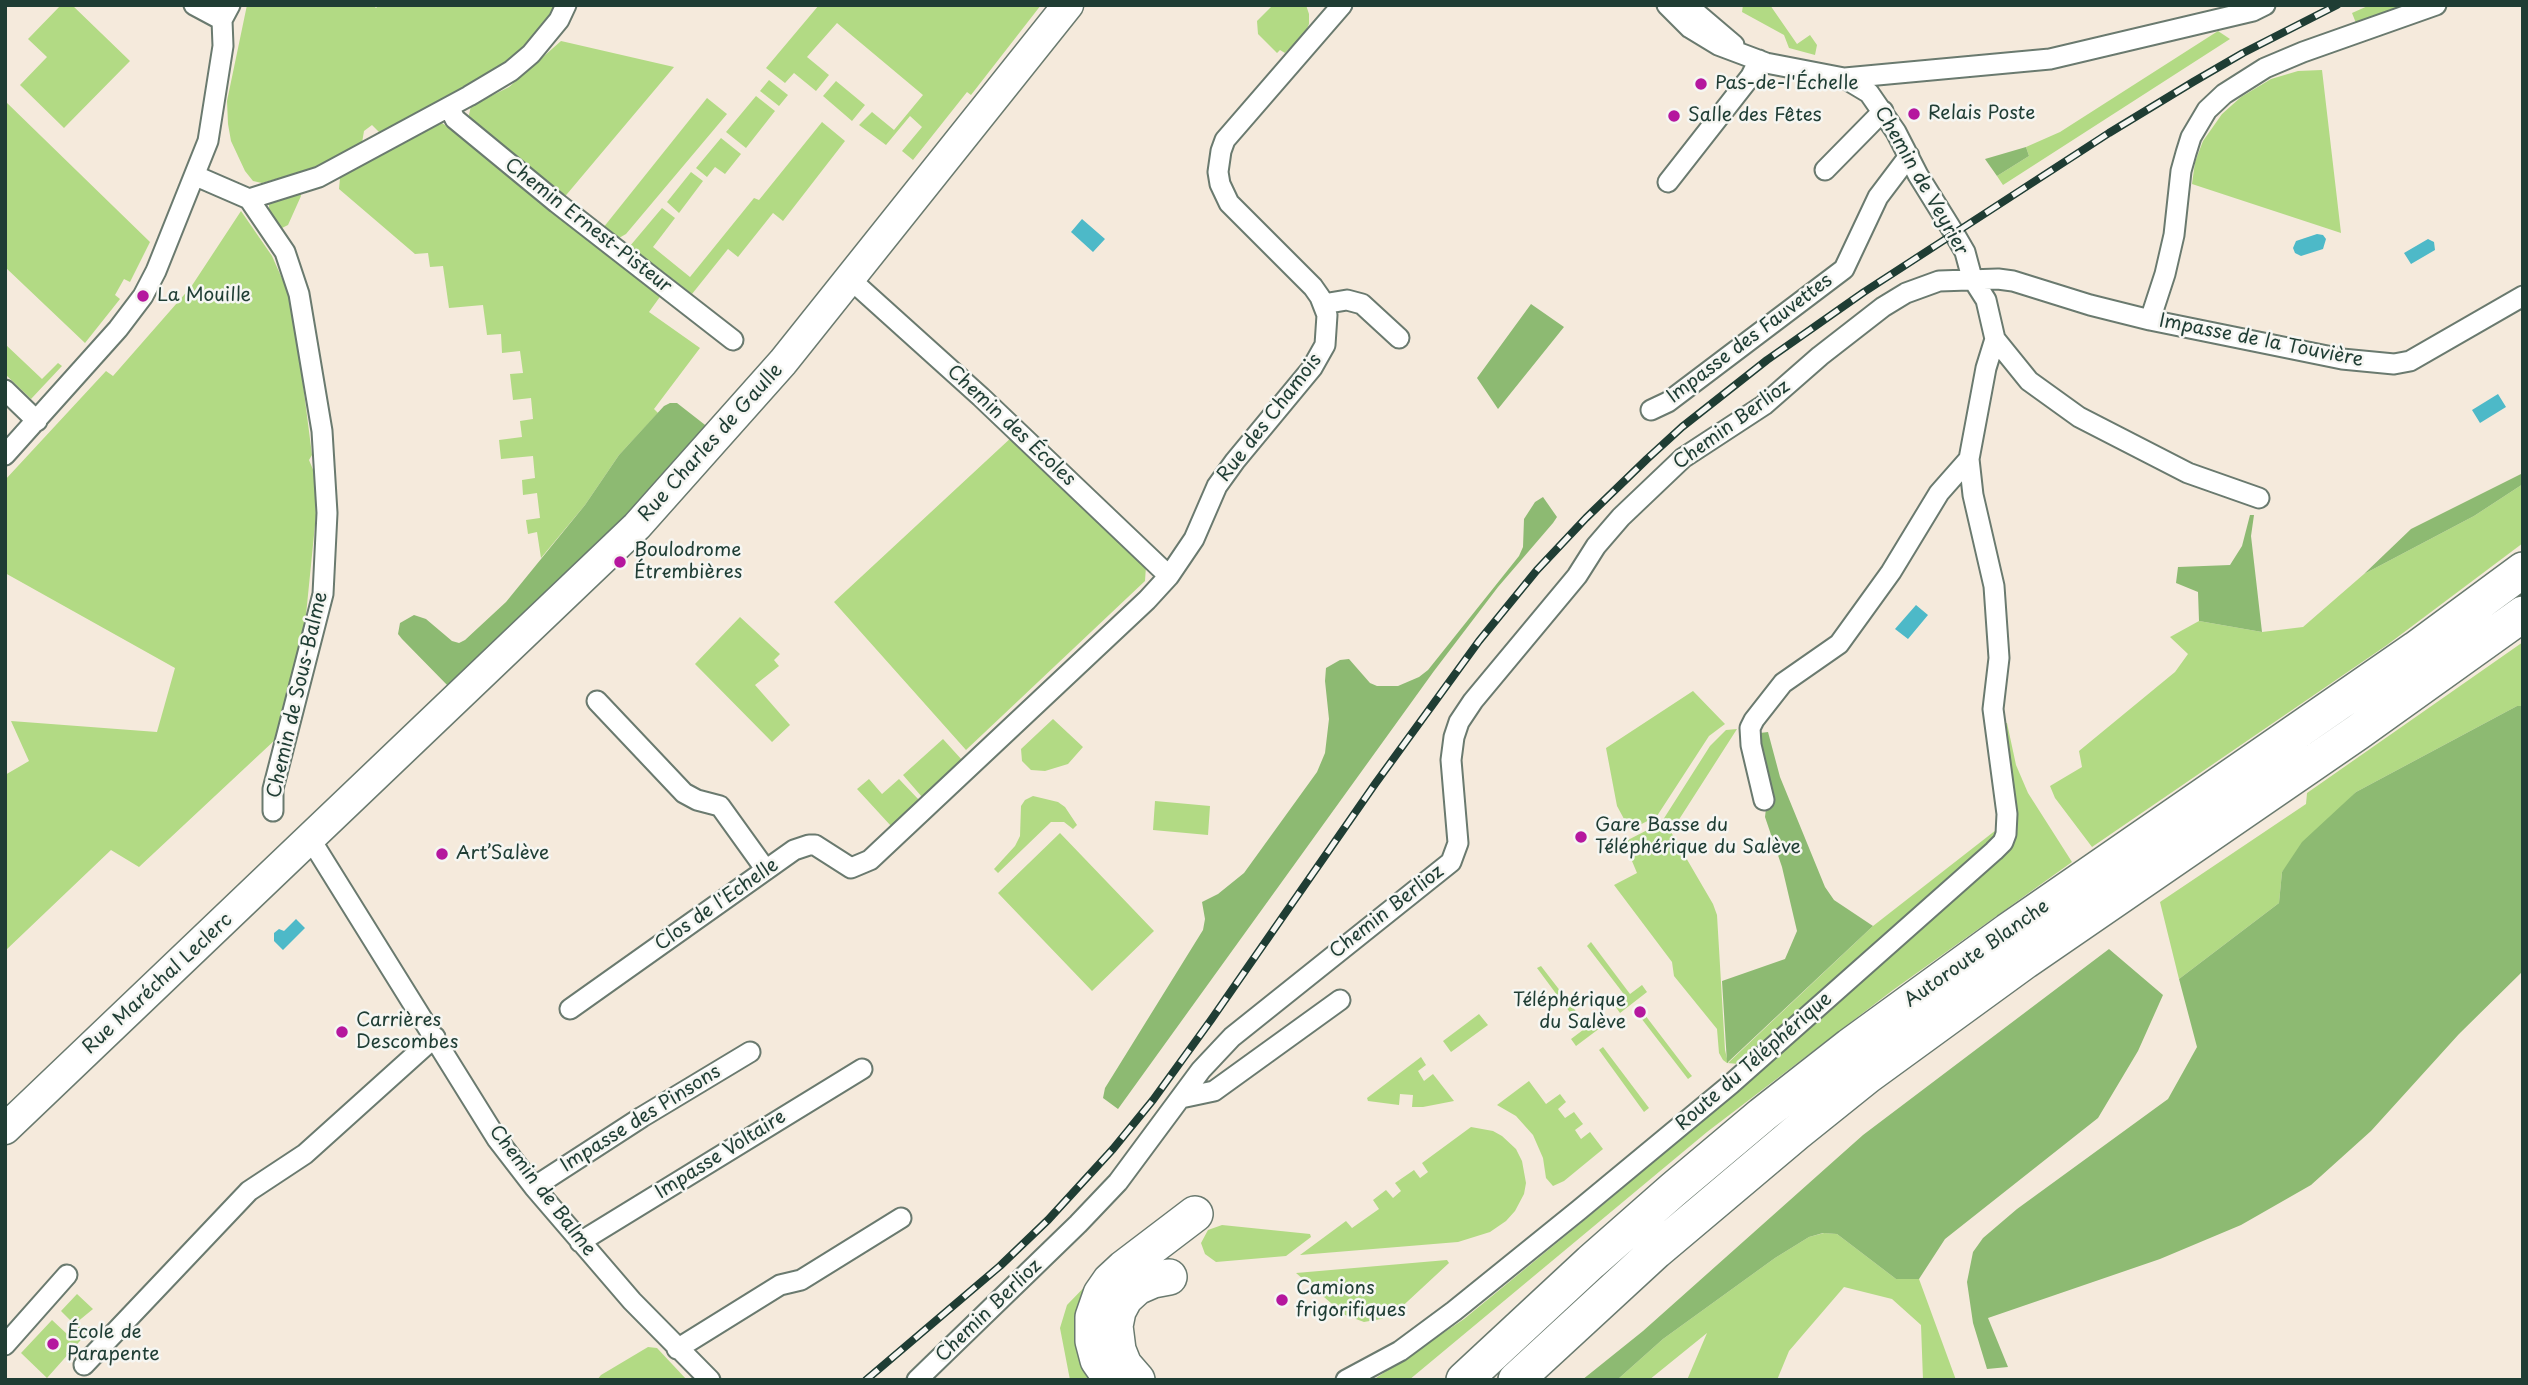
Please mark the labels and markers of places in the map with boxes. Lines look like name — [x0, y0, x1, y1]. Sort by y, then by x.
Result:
place label: Pas-de-l'Échelle — [1715, 73, 1858, 95]
marker: Pas-de-l'Échelle — [1693, 76, 1709, 92]
place label: Relais Poste — [1928, 103, 2035, 125]
place label: Salle des Fêtes — [1688, 105, 1822, 127]
marker: Relais Poste — [1906, 106, 1922, 122]
marker: Salle des Fêtes — [1666, 108, 1682, 124]
place label: La Mouille — [157, 285, 251, 307]
marker: La Mouille — [135, 288, 151, 304]
place label: Boulodrome Étrembières — [634, 540, 742, 584]
marker: Boulodrome Étrembières — [612, 554, 628, 570]
place label: Gare Basse du Téléphérique du Salève — [1595, 815, 1801, 859]
marker: Gare Basse du Téléphérique du Salève — [1573, 829, 1589, 845]
place label: Art’Salève — [456, 843, 549, 865]
marker: Art’Salève — [434, 846, 450, 862]
place label: Téléphérique du Salève — [1513, 990, 1626, 1034]
marker: Téléphérique du Salève — [1632, 1004, 1648, 1020]
place label: Carrières Descombes — [356, 1010, 458, 1054]
marker: Carrières Descombes — [334, 1024, 350, 1040]
place label: Camions frigorifiques — [1296, 1278, 1406, 1322]
marker: Camions frigorifiques — [1274, 1292, 1290, 1308]
place label: École de Parapente — [67, 1322, 160, 1366]
marker: École de Parapente — [45, 1336, 61, 1352]

